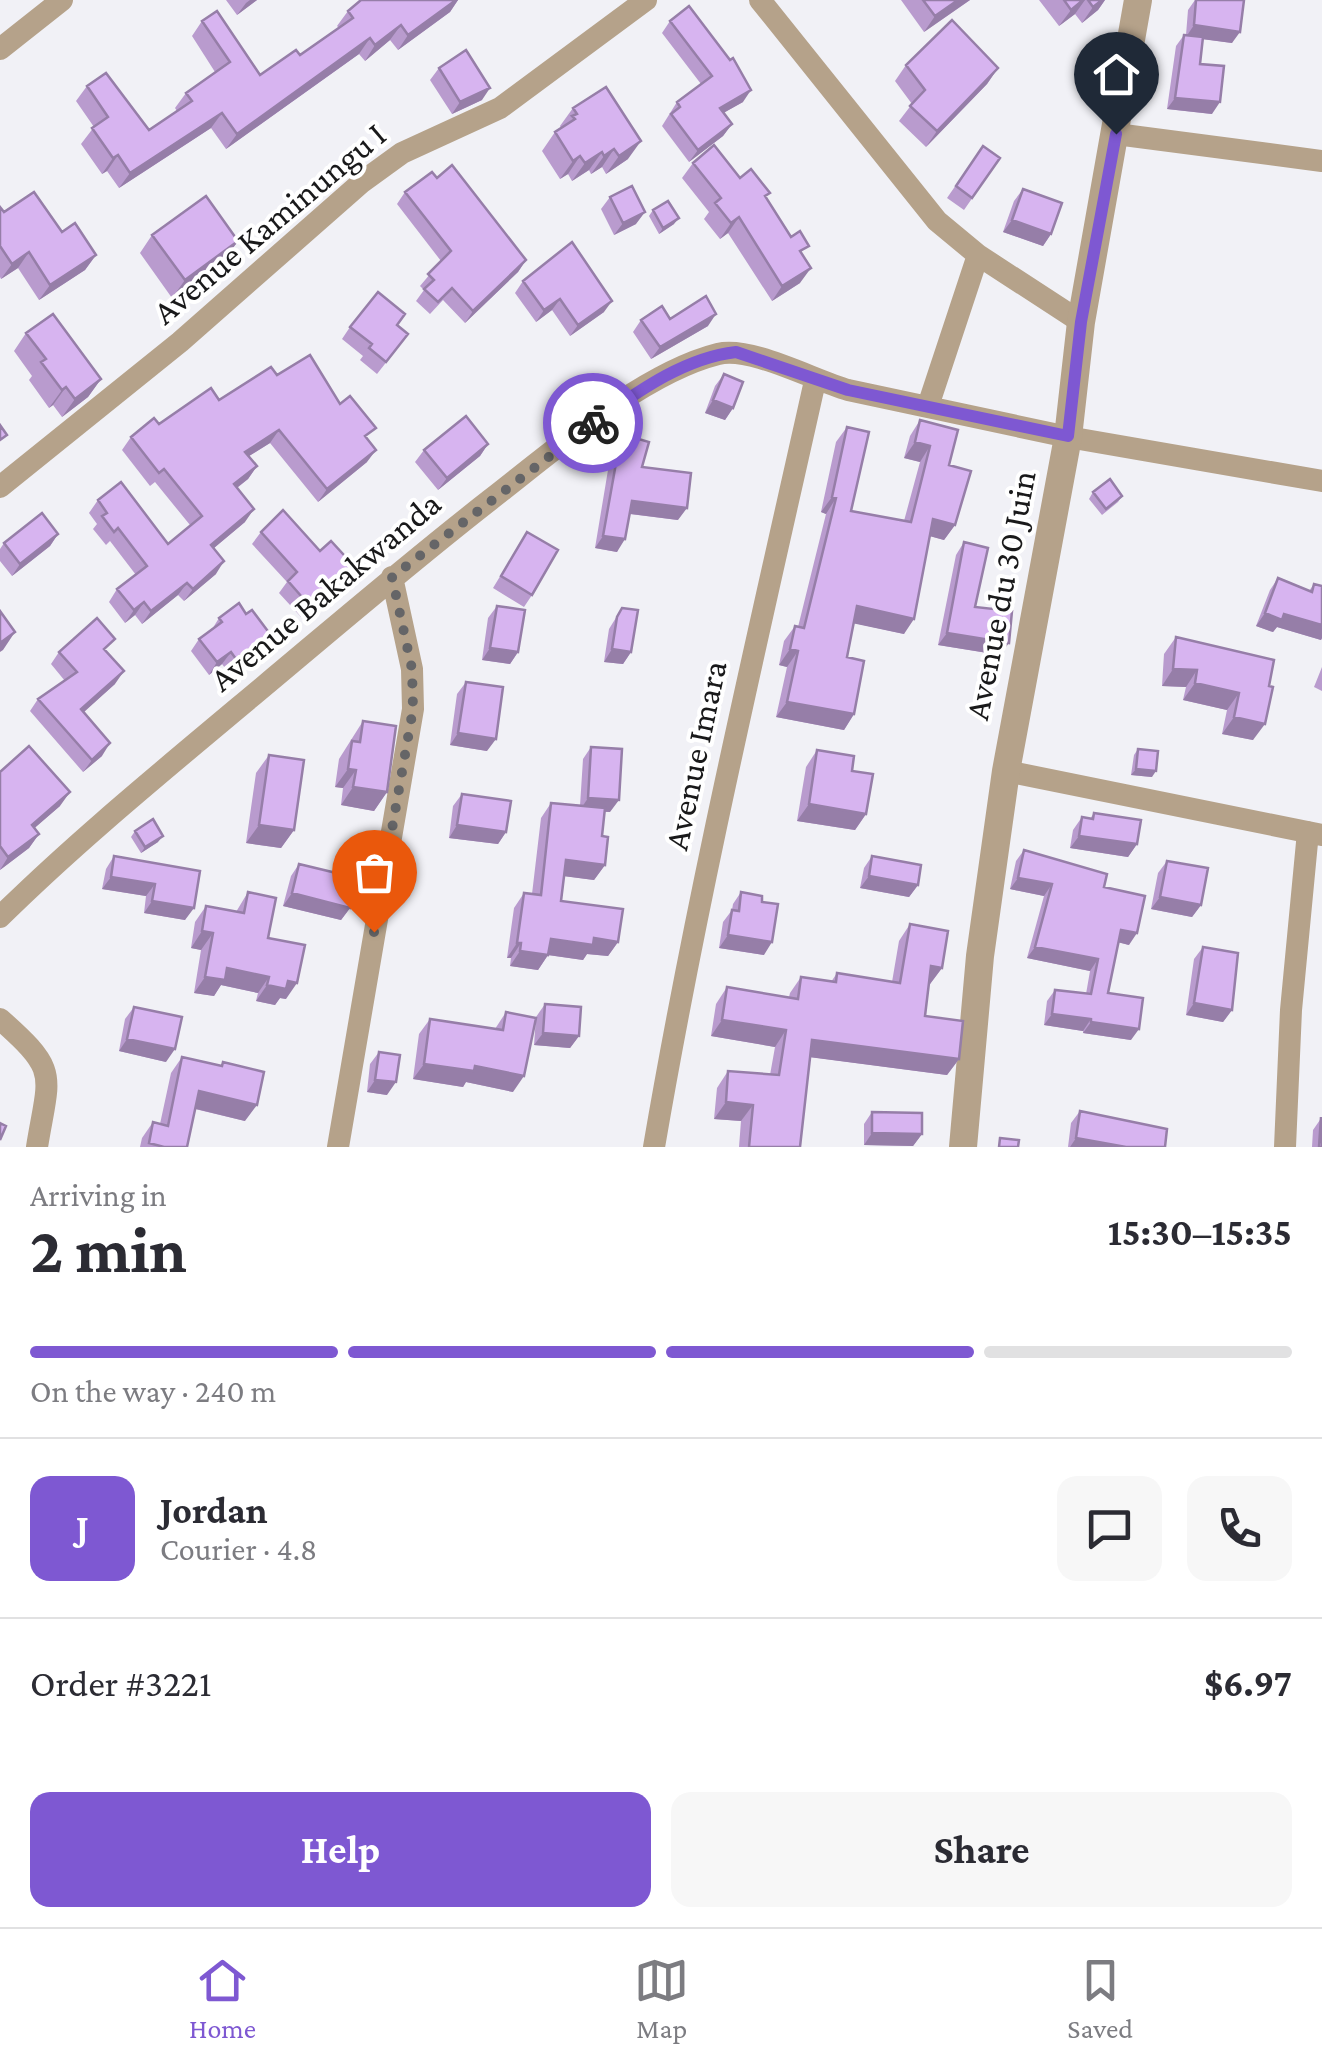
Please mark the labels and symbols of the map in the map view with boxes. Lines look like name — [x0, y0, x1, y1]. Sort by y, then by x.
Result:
pin — [1074, 32, 1159, 135]
street label: Avenue Kaminungu I — [145, 115, 394, 332]
courier — [543, 373, 643, 473]
street label: Avenue du 30 Juin — [957, 467, 1044, 723]
street label: Avenue Bakakwanda — [202, 484, 449, 699]
street label: Avenue Imara — [656, 657, 735, 853]
pin — [332, 830, 417, 933]

